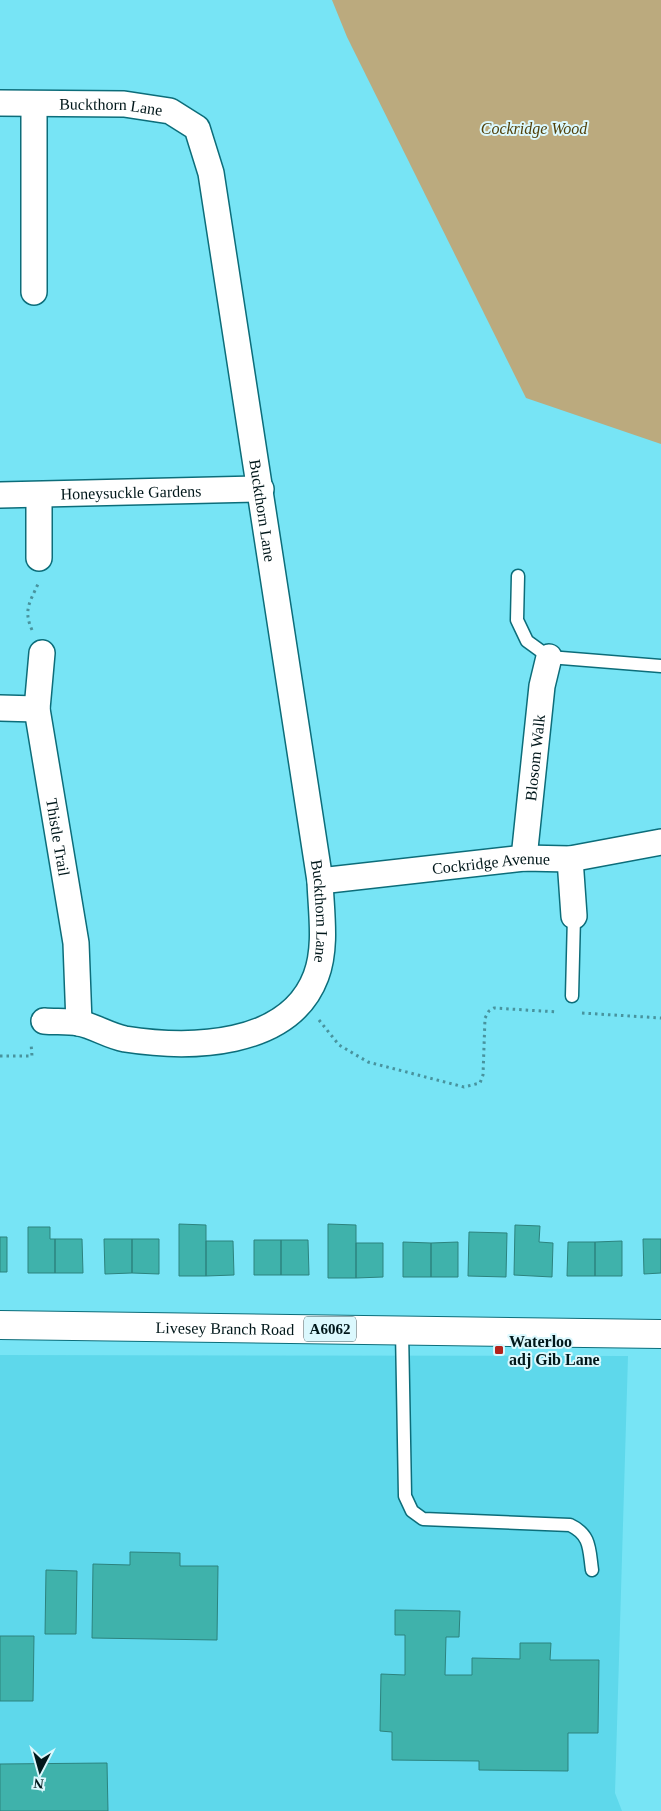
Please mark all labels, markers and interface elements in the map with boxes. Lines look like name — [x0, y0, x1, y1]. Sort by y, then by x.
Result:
street label: Buckthorn Lane — [59, 95, 164, 119]
park label: Cockridge Wood — [481, 120, 588, 138]
street label: Buckthorn Lane — [246, 458, 279, 563]
street label: Honeysuckle Gardens — [60, 482, 202, 503]
street label: Blosom Walk — [522, 713, 548, 802]
street label: Thistle Trail — [43, 797, 73, 878]
street label: Cockridge Avenue — [431, 850, 550, 877]
street label: Buckthorn Lane — [308, 858, 331, 964]
road number: A6062 — [304, 1316, 356, 1342]
street label: Livesey Branch Road — [156, 1319, 294, 1338]
place label: Waterloo adj Gib Lane — [509, 1333, 600, 1369]
marker: Waterloo adj Gib Lane — [493, 1344, 505, 1356]
north arrow — [15, 1746, 65, 1796]
text: N — [33, 1775, 45, 1791]

